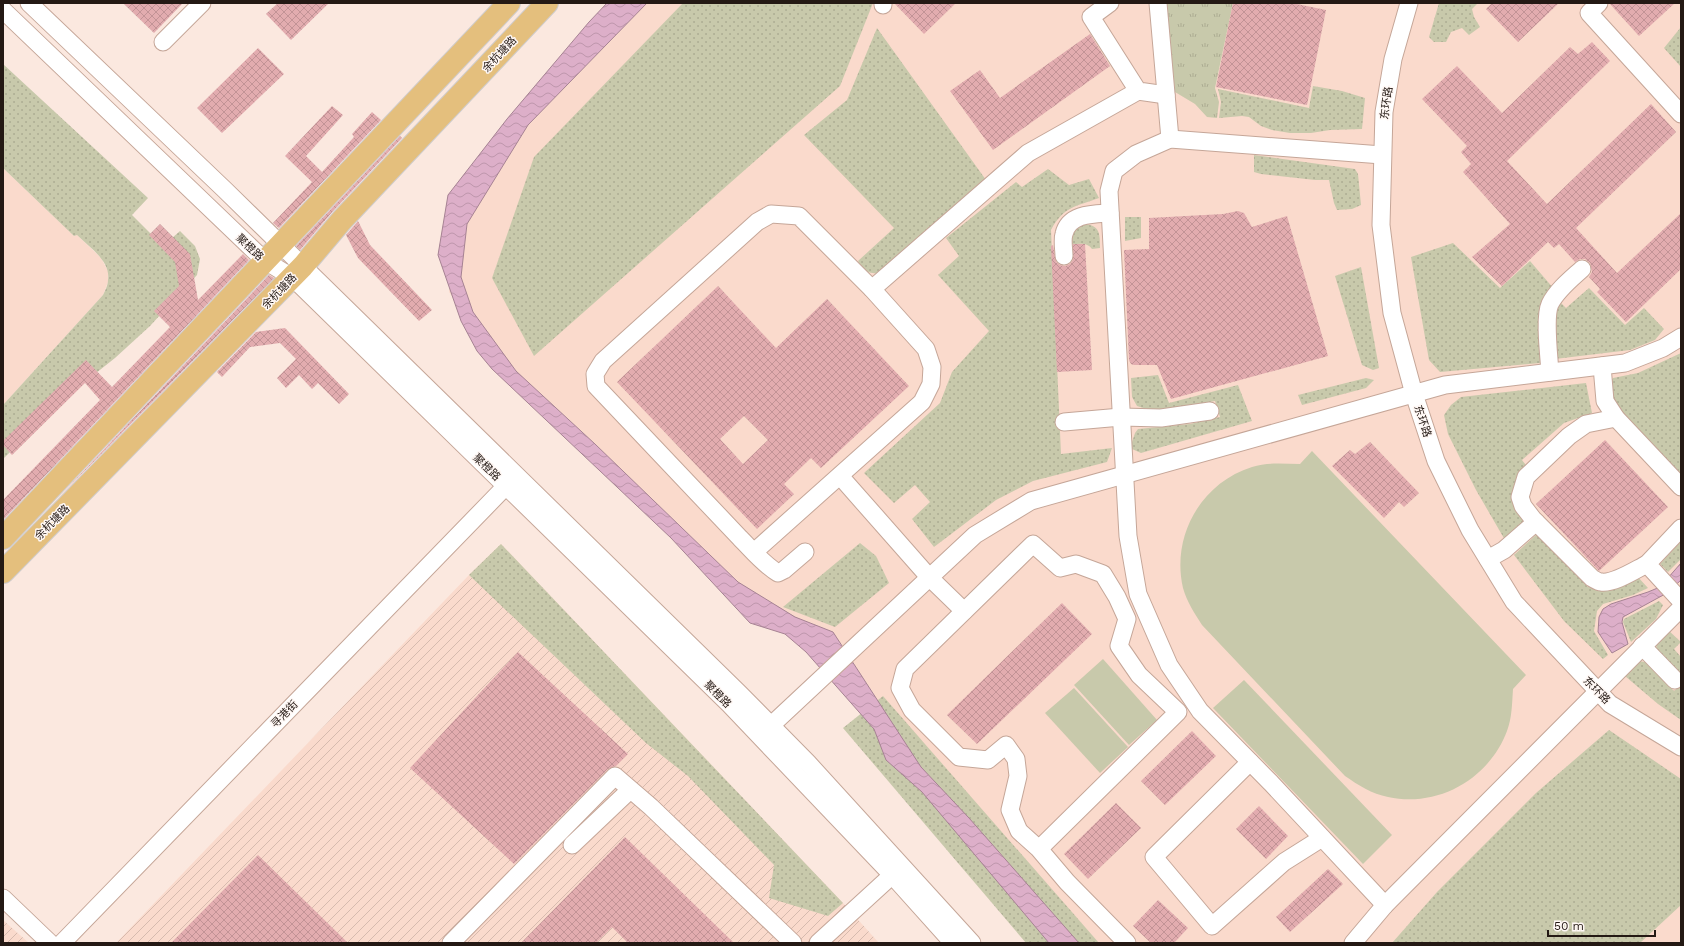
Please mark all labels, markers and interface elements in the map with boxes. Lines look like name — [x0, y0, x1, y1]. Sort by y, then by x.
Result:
street label: 余杭塘路 — [480, 34, 519, 75]
street label: 东环路 — [1378, 86, 1395, 120]
street label: 聚橙路 — [233, 231, 266, 263]
street label: 余杭塘路 — [259, 271, 299, 312]
street label: 东环路 — [1411, 403, 1434, 439]
street label: 聚橙路 — [470, 451, 503, 483]
street label: 余杭塘路 — [32, 502, 73, 543]
street label: 东环路 — [1580, 674, 1613, 707]
street label: 聚橙路 — [701, 678, 734, 711]
street label: 寻港街 — [268, 698, 300, 731]
scale bar — [1548, 912, 1655, 938]
text: 50 m — [1554, 919, 1584, 933]

